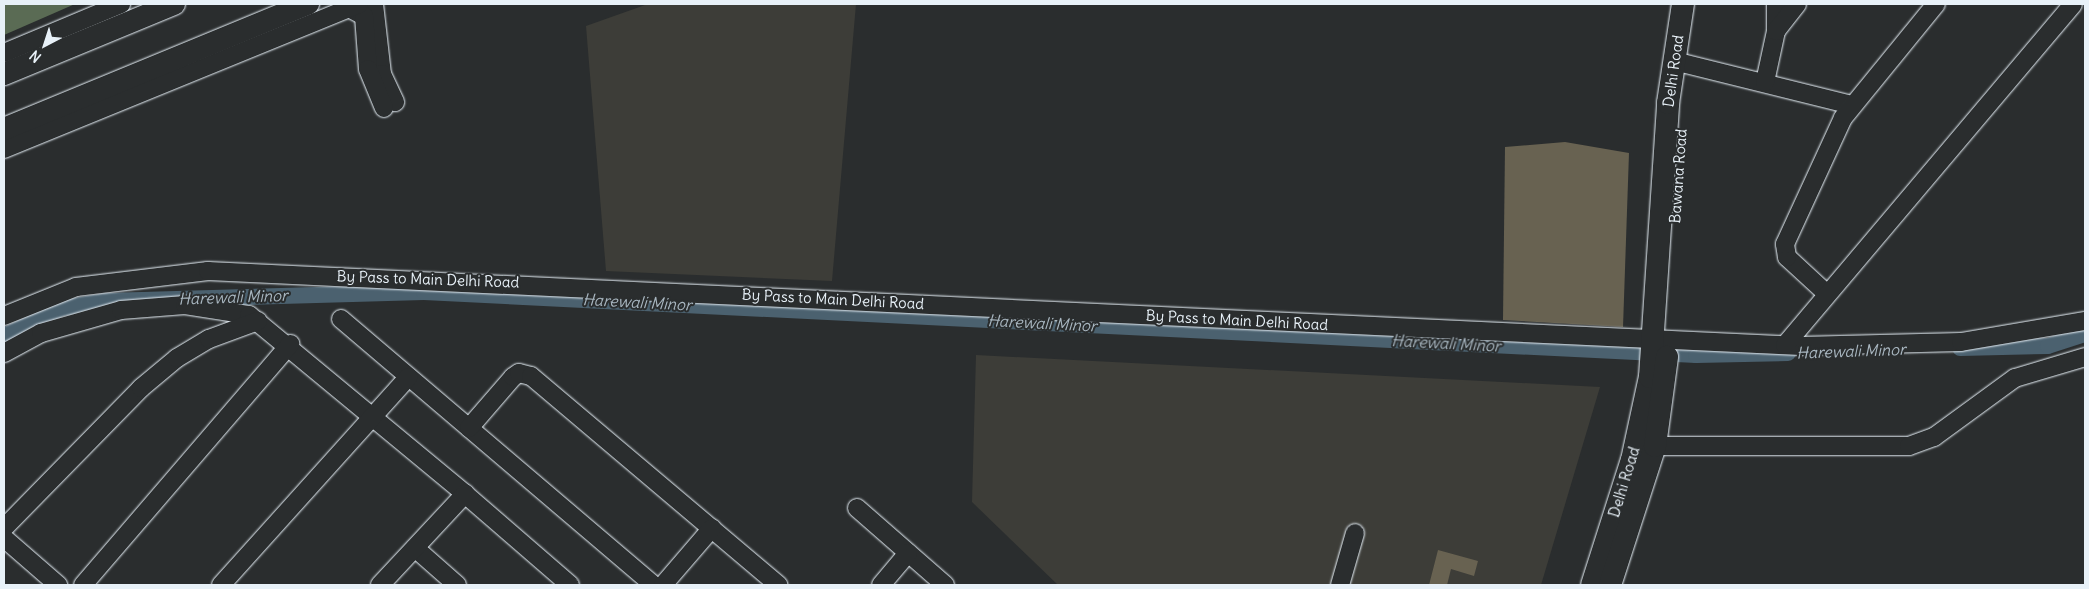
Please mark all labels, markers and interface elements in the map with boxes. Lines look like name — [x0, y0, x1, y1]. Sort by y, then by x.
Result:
north arrow — [20, 20, 70, 70]
street label: Delhi Road — [1659, 34, 1687, 108]
text: N — [26, 46, 45, 66]
street label: Bawana Road — [1666, 128, 1690, 224]
street label: By Pass to Main Delhi Road — [336, 267, 520, 291]
water label: Harewali Minor — [178, 285, 288, 309]
street label: By Pass to Main Delhi Road — [741, 285, 925, 313]
water label: Harewali Minor — [582, 290, 692, 314]
street label: By Pass to Main Delhi Road — [1145, 306, 1329, 334]
water label: Harewali Minor — [987, 311, 1097, 335]
water label: Harewali Minor — [1391, 331, 1501, 355]
water label: Harewali Minor — [1796, 339, 1906, 363]
street label: Delhi Road — [1605, 445, 1643, 519]

